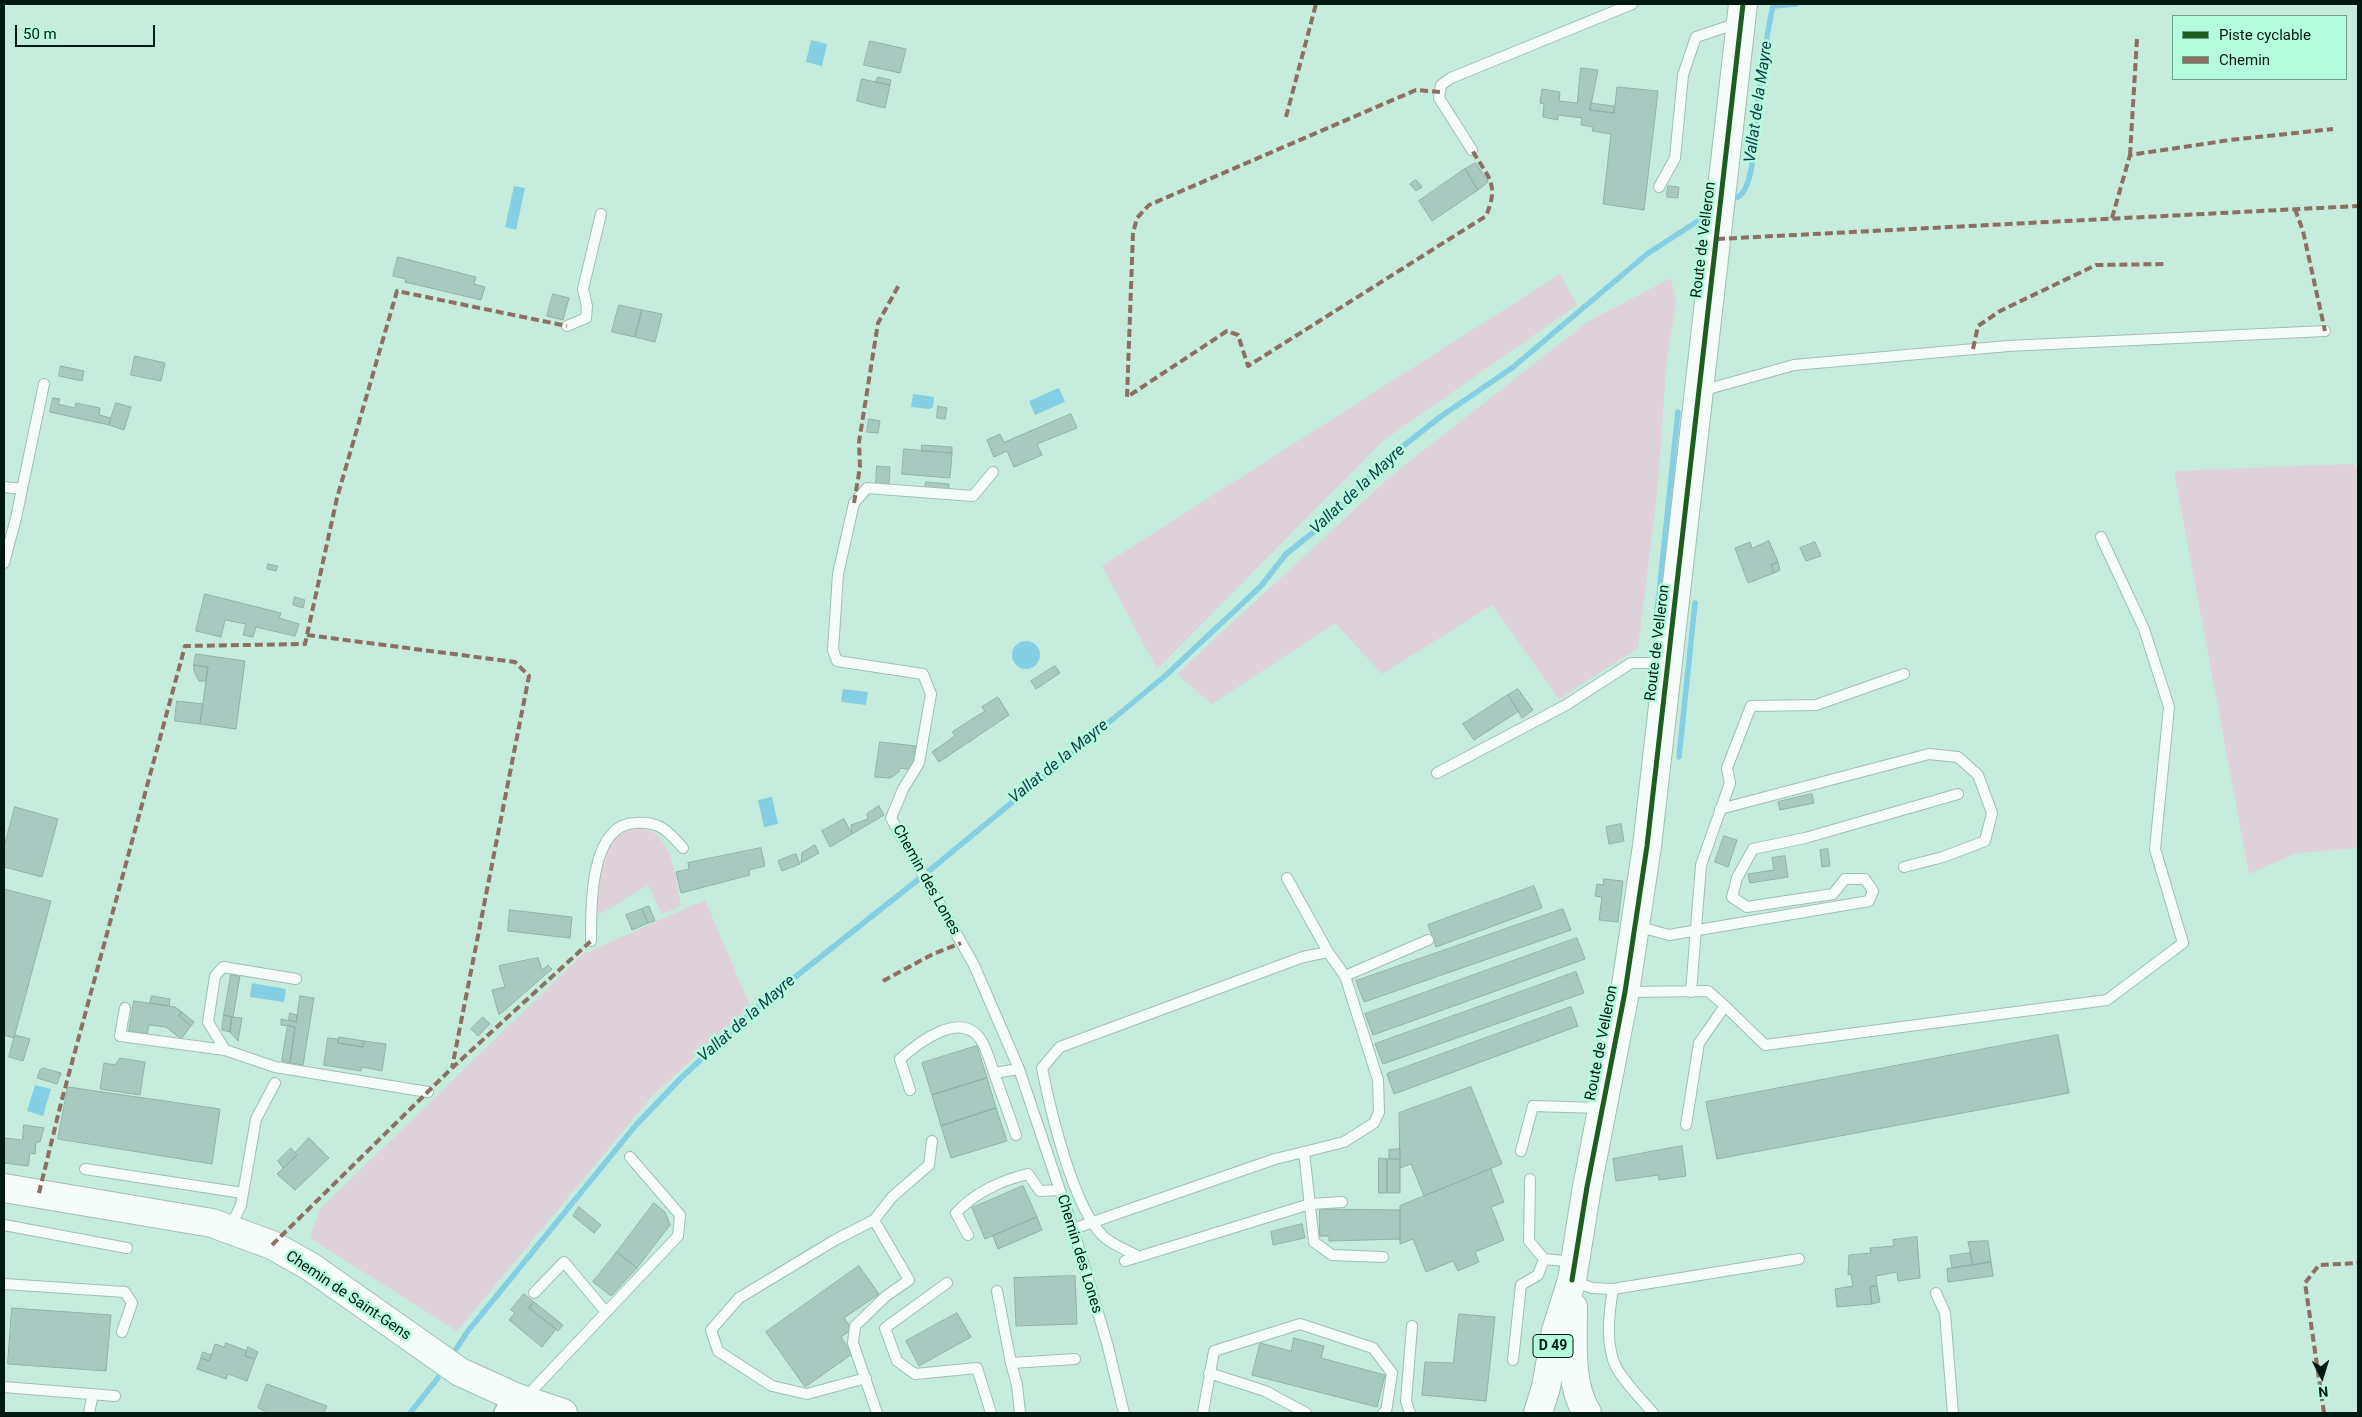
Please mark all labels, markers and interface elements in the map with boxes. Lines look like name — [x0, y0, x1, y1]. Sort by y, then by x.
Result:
scale bar — [18, 15, 158, 47]
legend — [2172, 15, 2347, 80]
text: 50 m — [23, 25, 57, 43]
text: Piste cyclable — [2219, 26, 2311, 44]
water label: Vallat de la Mayre — [1741, 40, 1777, 164]
text: Chemin — [2219, 51, 2270, 69]
street label: Route de Velleron — [1688, 181, 1720, 299]
water label: Vallat de la Mayre — [1307, 441, 1409, 539]
street label: Route de Velleron — [1642, 584, 1674, 702]
water label: Vallat de la Mayre — [1005, 716, 1113, 808]
street label: Chemin des Lones — [888, 822, 964, 938]
water label: Vallat de la Mayre — [694, 972, 800, 1066]
street label: Route de Velleron — [1582, 984, 1622, 1102]
street label: Chemin des Lones — [1052, 1192, 1106, 1316]
street label: Chemin de Saint-Gens — [282, 1247, 414, 1345]
road number: D 49 — [1533, 1334, 1573, 1358]
north arrow — [2297, 1352, 2347, 1402]
text: N — [2318, 1384, 2329, 1400]

